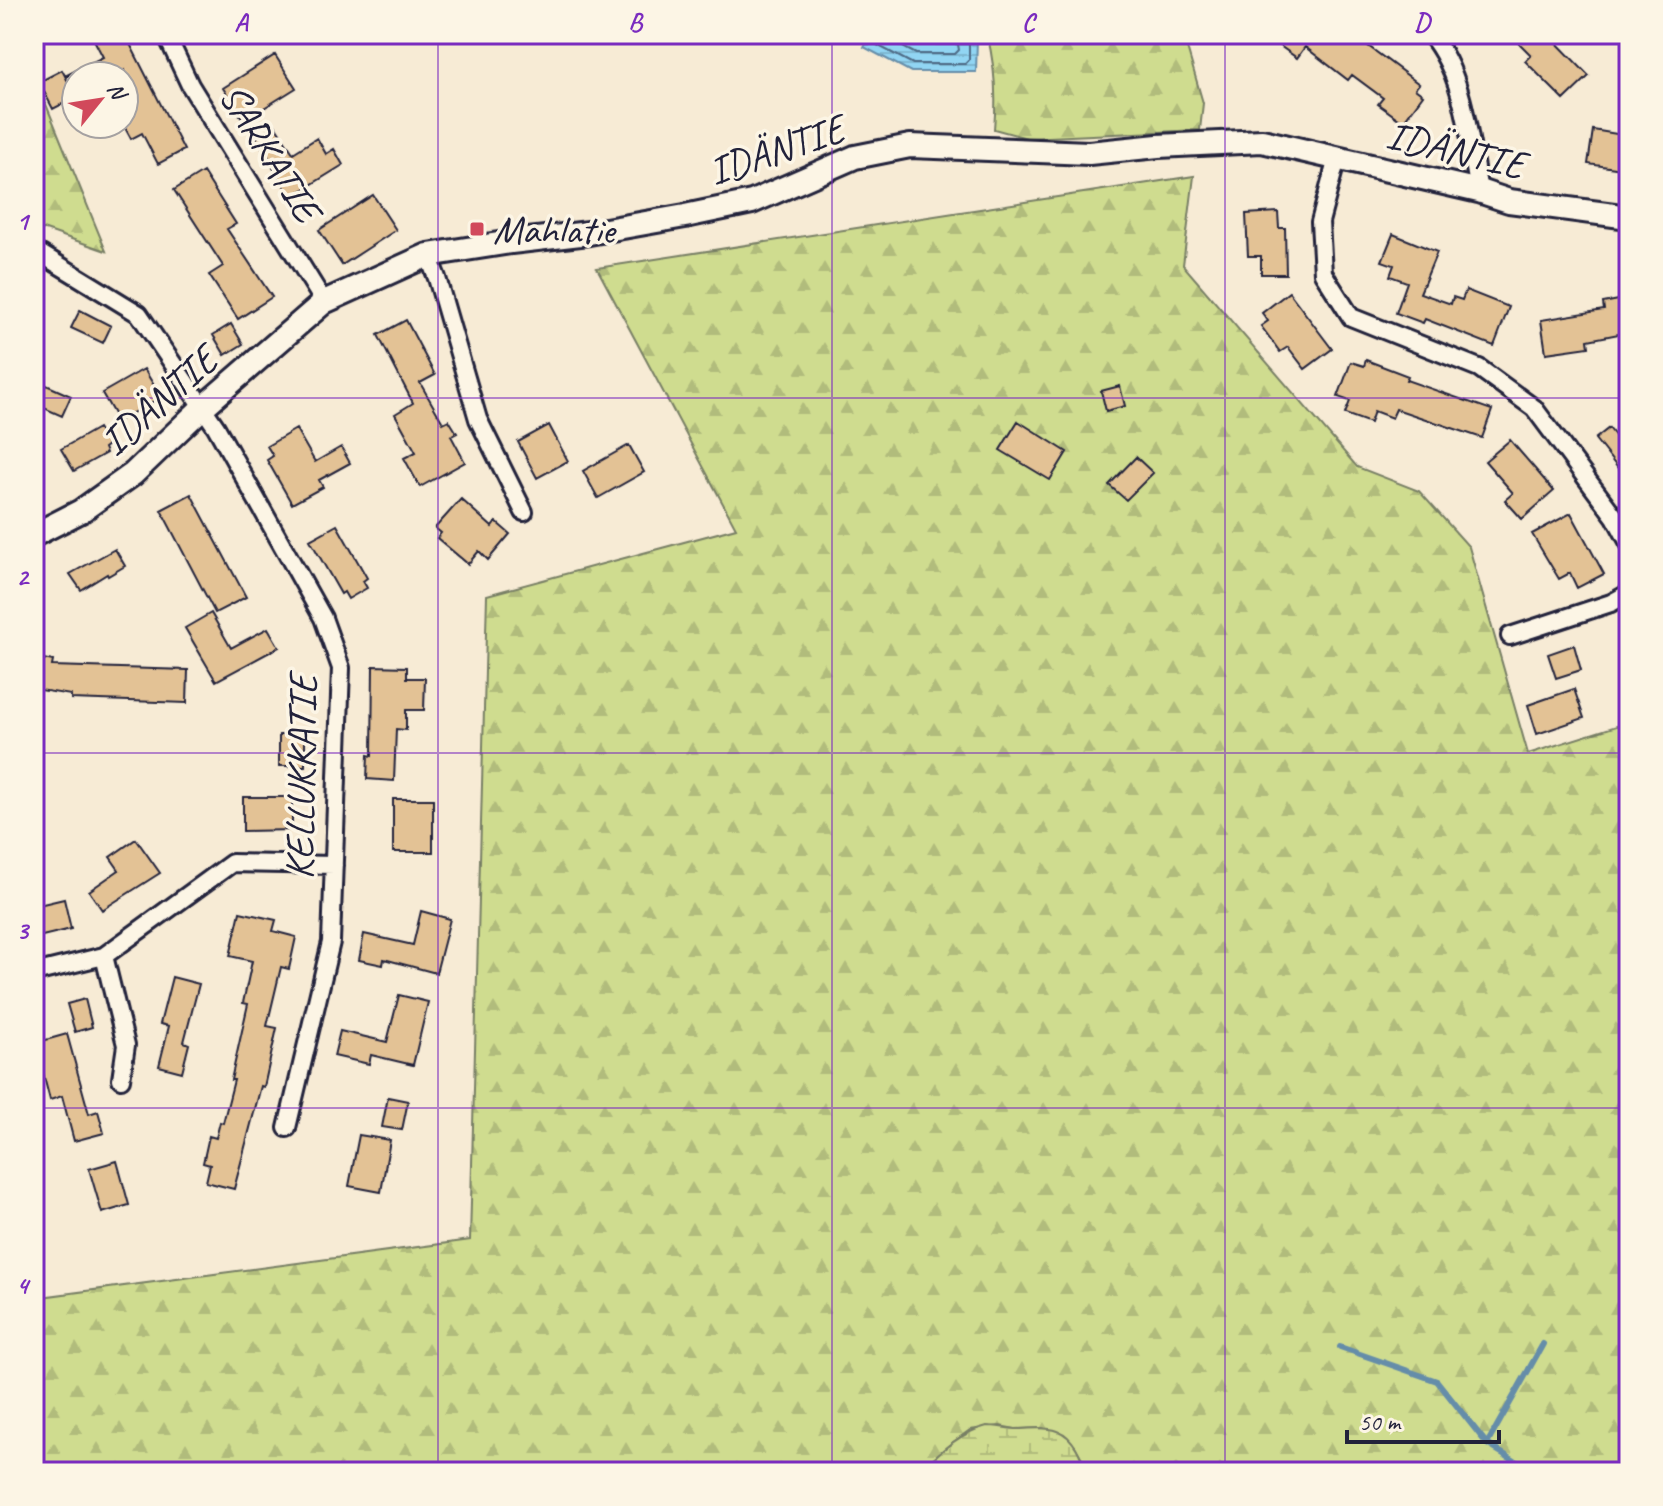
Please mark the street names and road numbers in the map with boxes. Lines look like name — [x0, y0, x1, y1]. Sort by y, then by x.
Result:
street label: SARKATIE — [208, 74, 334, 235]
street label: IDÄNTIE — [702, 102, 856, 196]
street label: IDÄNTIE — [1382, 110, 1535, 191]
street label: IDÄNTIE — [90, 332, 231, 466]
street label: KELLUKKATIE — [274, 669, 328, 880]

